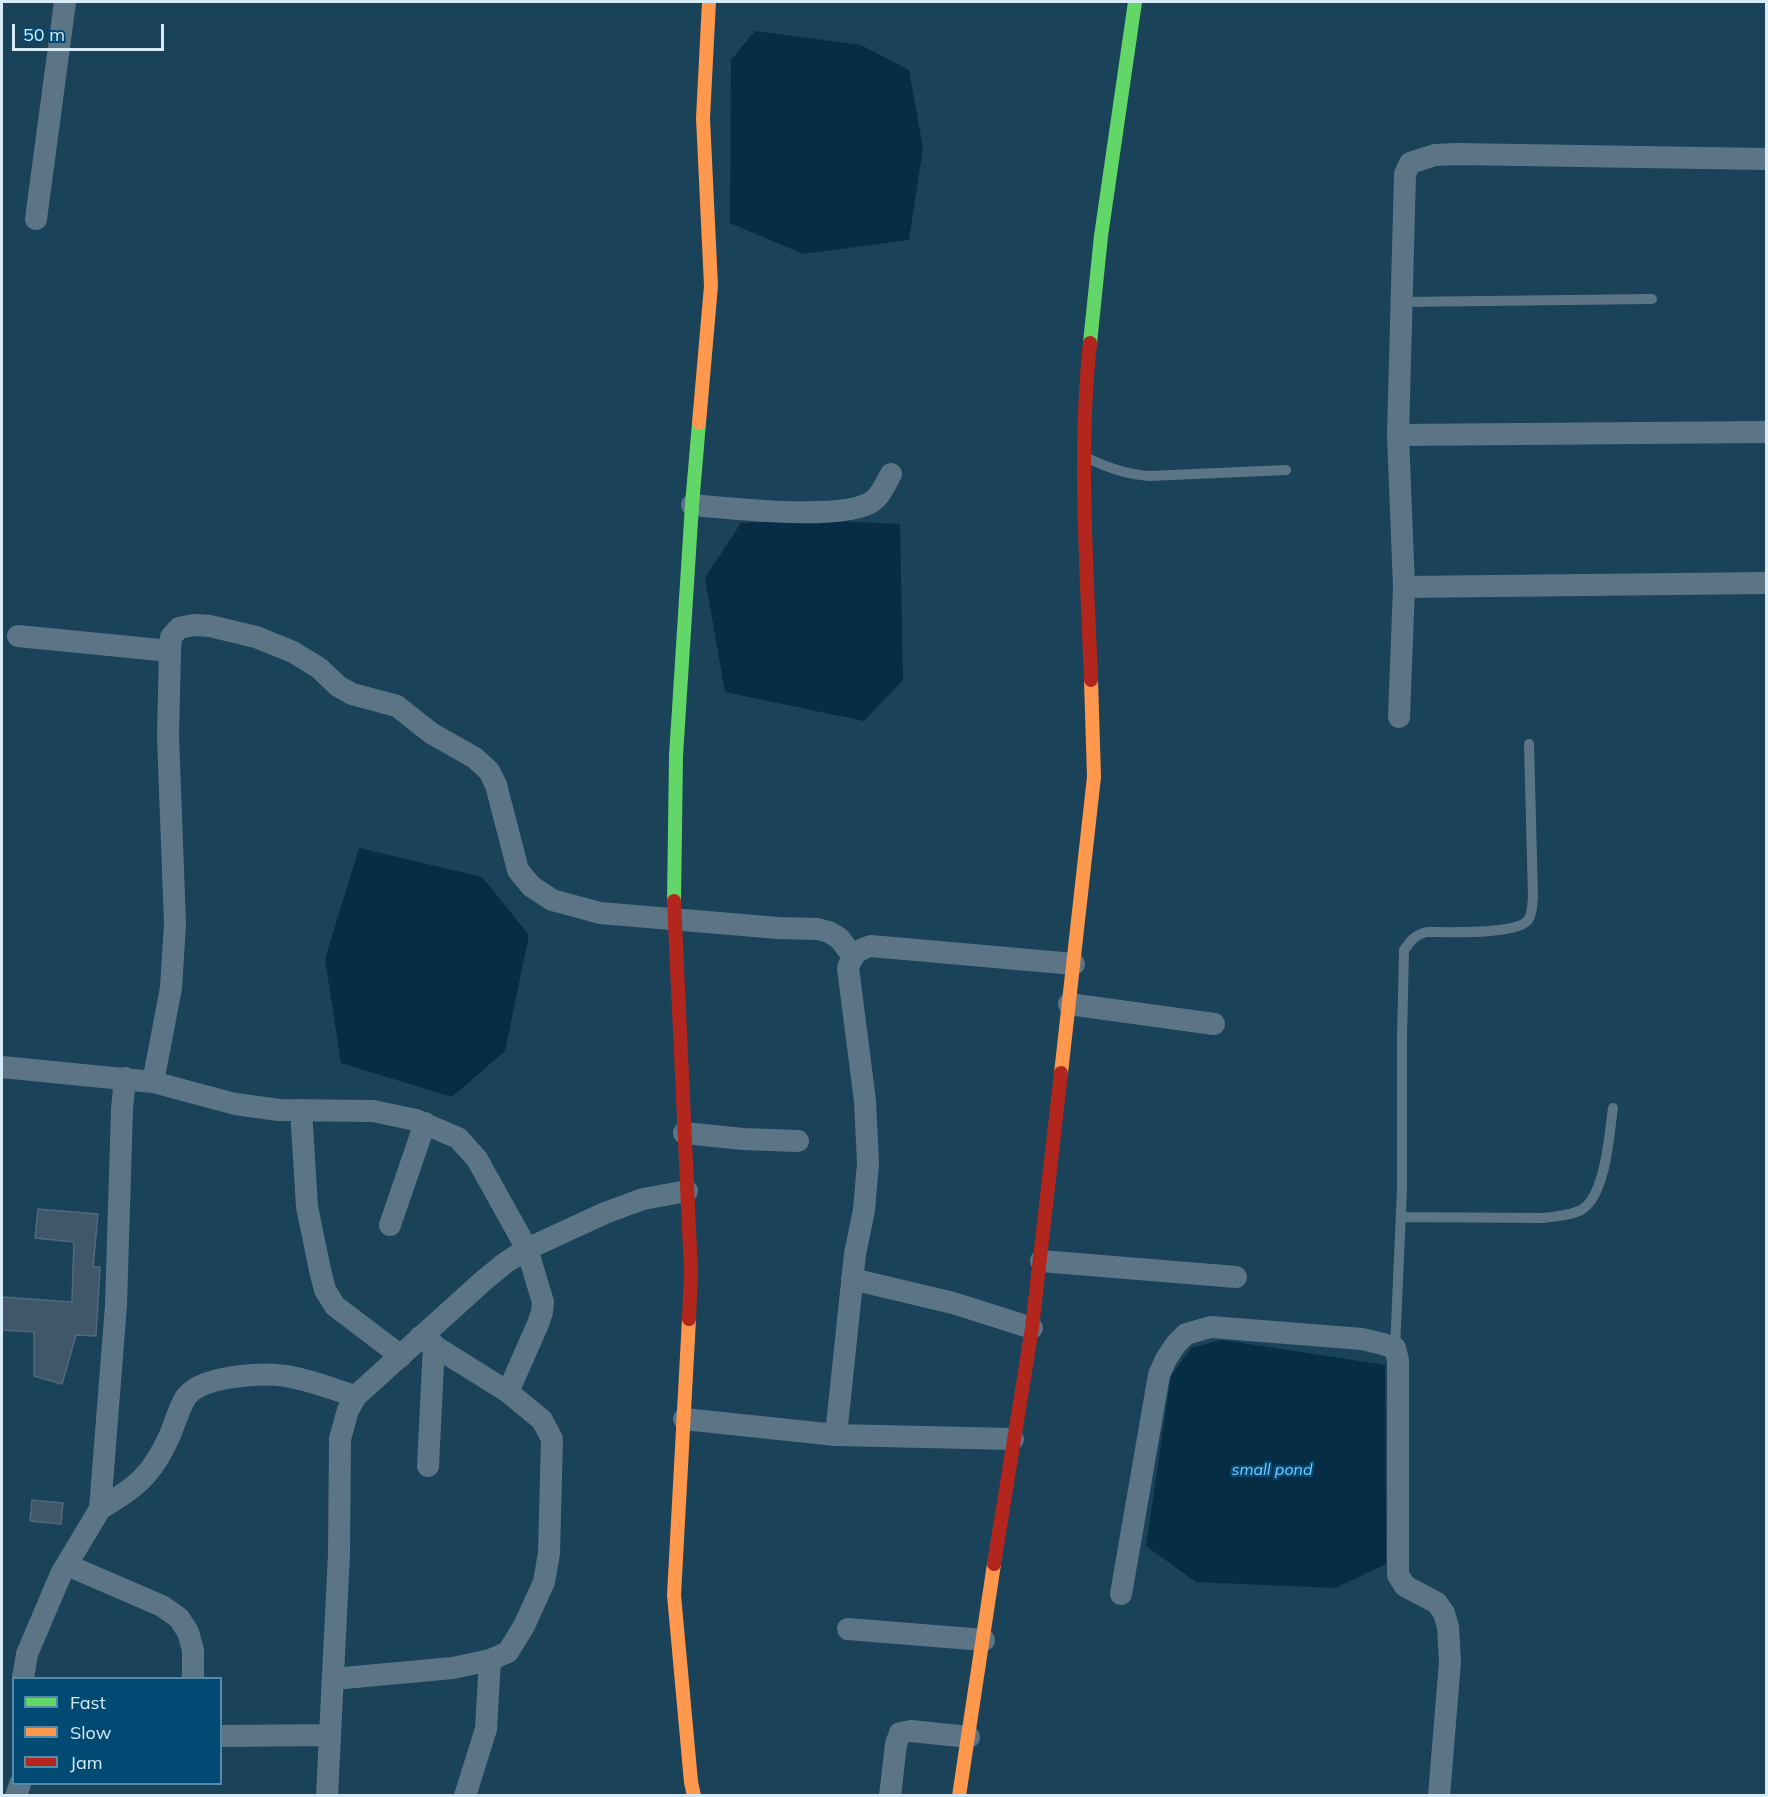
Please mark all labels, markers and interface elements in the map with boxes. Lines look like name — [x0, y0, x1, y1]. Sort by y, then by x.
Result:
scale bar — [15, 12, 166, 50]
text: 50 m — [23, 23, 65, 46]
water label: small pond — [1231, 1460, 1313, 1480]
legend — [12, 1677, 222, 1785]
text: Fast — [70, 1691, 106, 1714]
text: Slow — [70, 1721, 111, 1744]
text: Jam — [70, 1751, 103, 1774]

